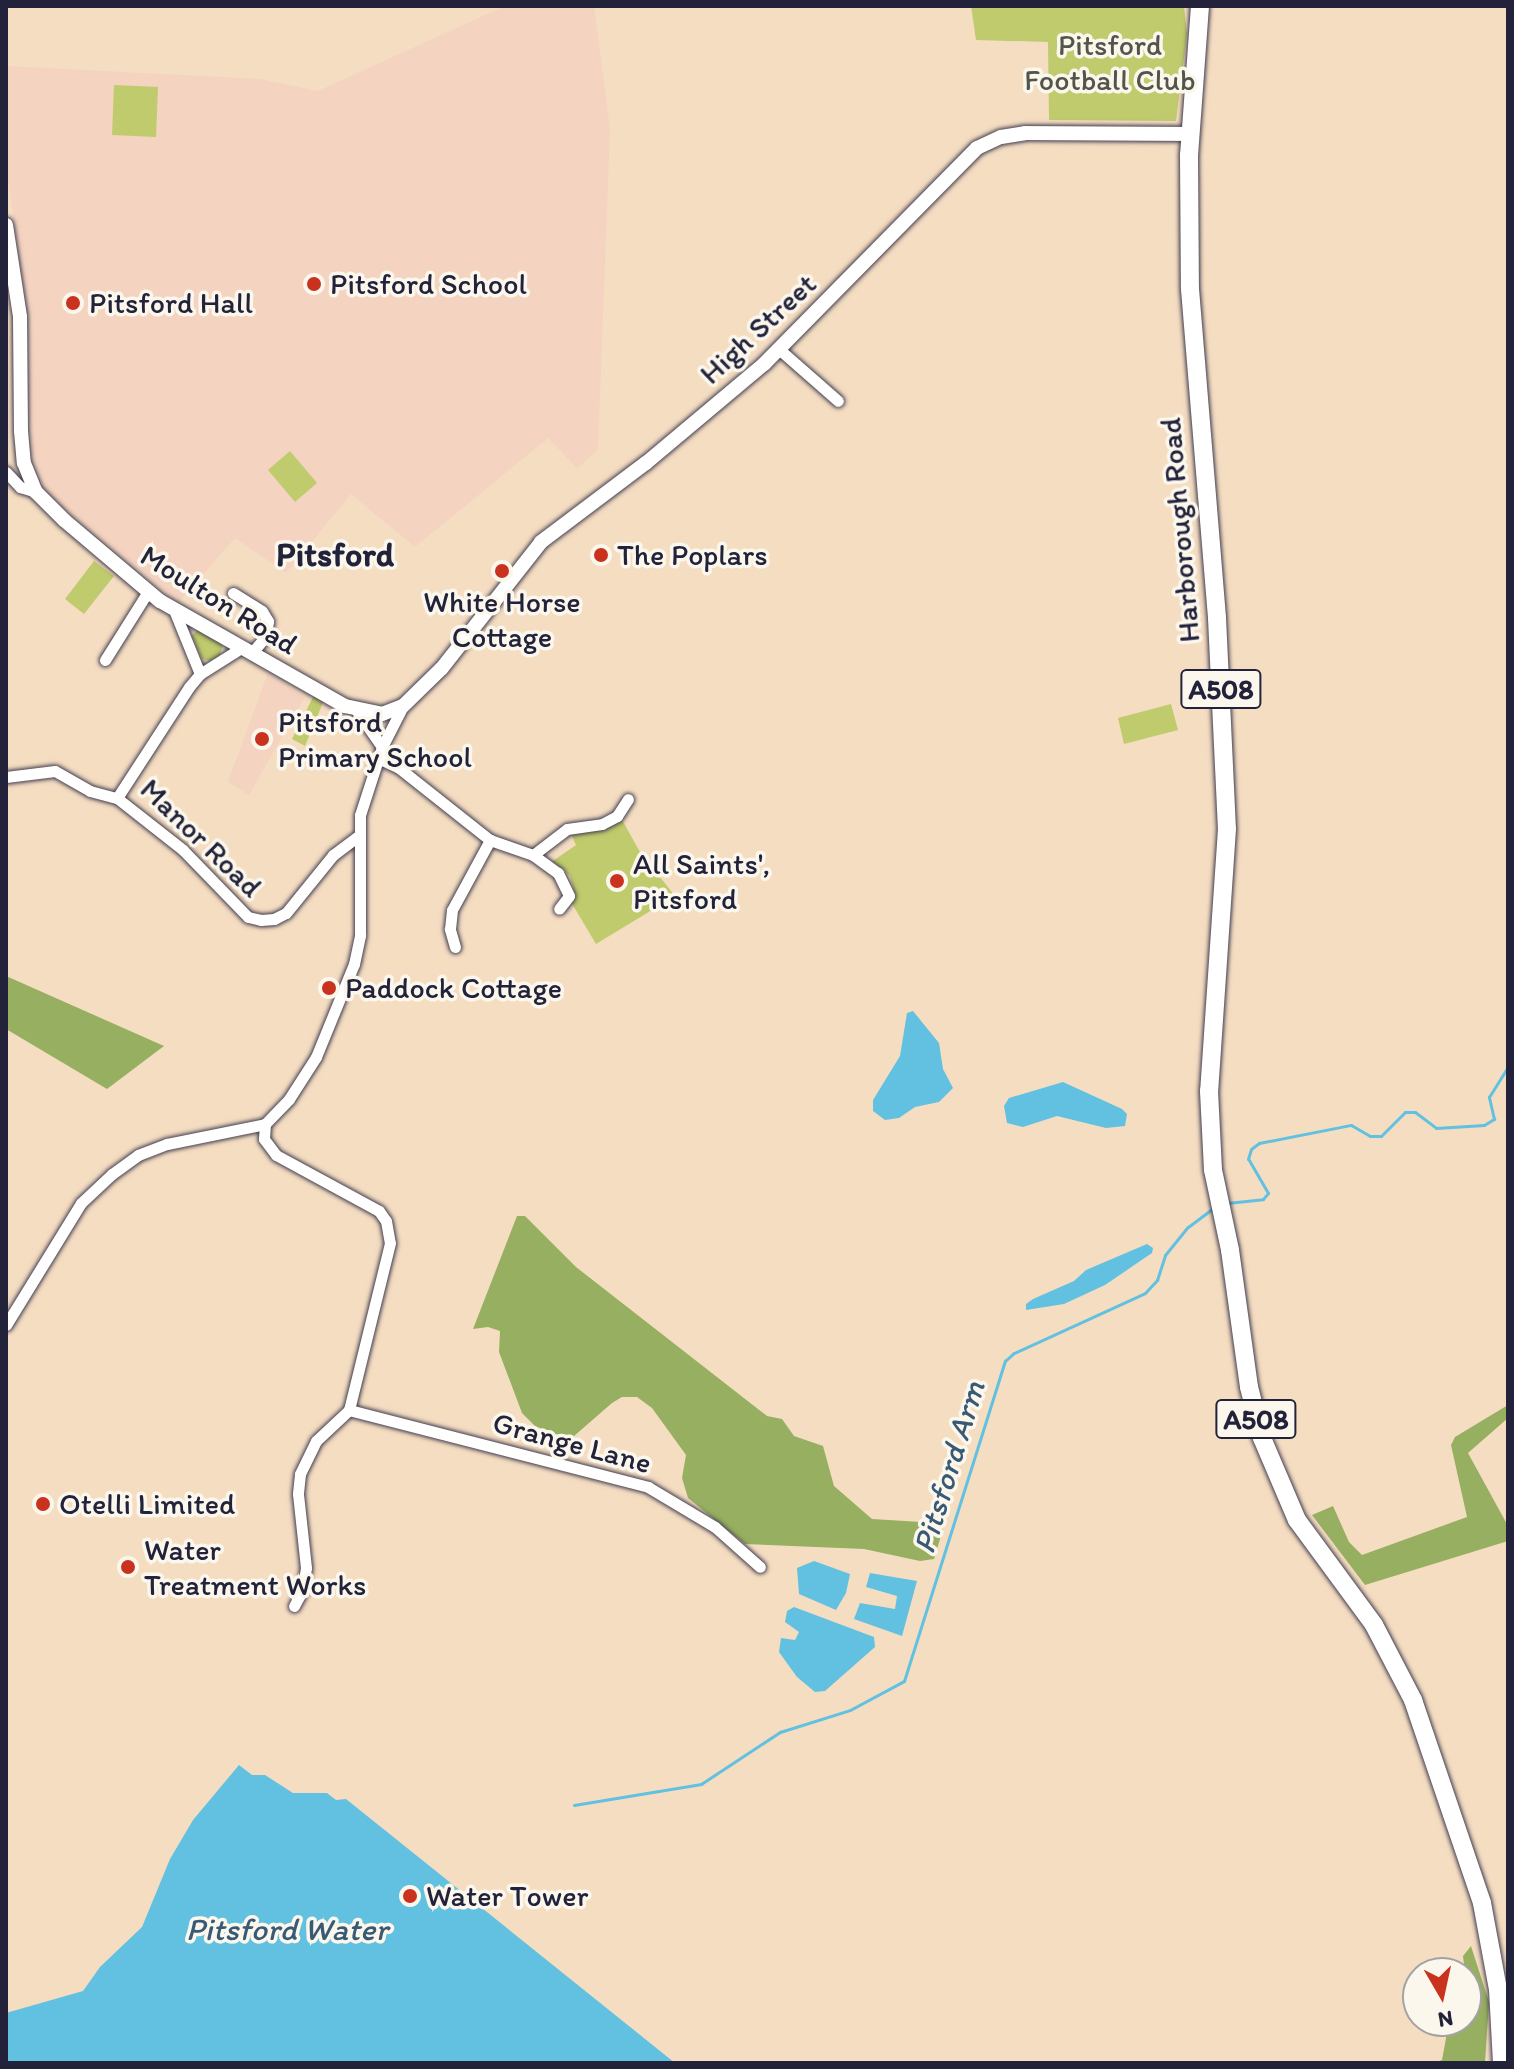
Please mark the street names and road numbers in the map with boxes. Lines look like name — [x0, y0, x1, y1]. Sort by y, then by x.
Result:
street label: High Street — [693, 266, 823, 392]
street label: Harborough Road — [1152, 416, 1208, 644]
street label: Moulton Road — [134, 537, 304, 663]
road number: A508 — [1179, 665, 1263, 713]
street label: Manor Road — [133, 772, 269, 904]
road number: A508 — [1214, 1395, 1298, 1443]
street label: Grange Lane — [489, 1405, 655, 1481]

